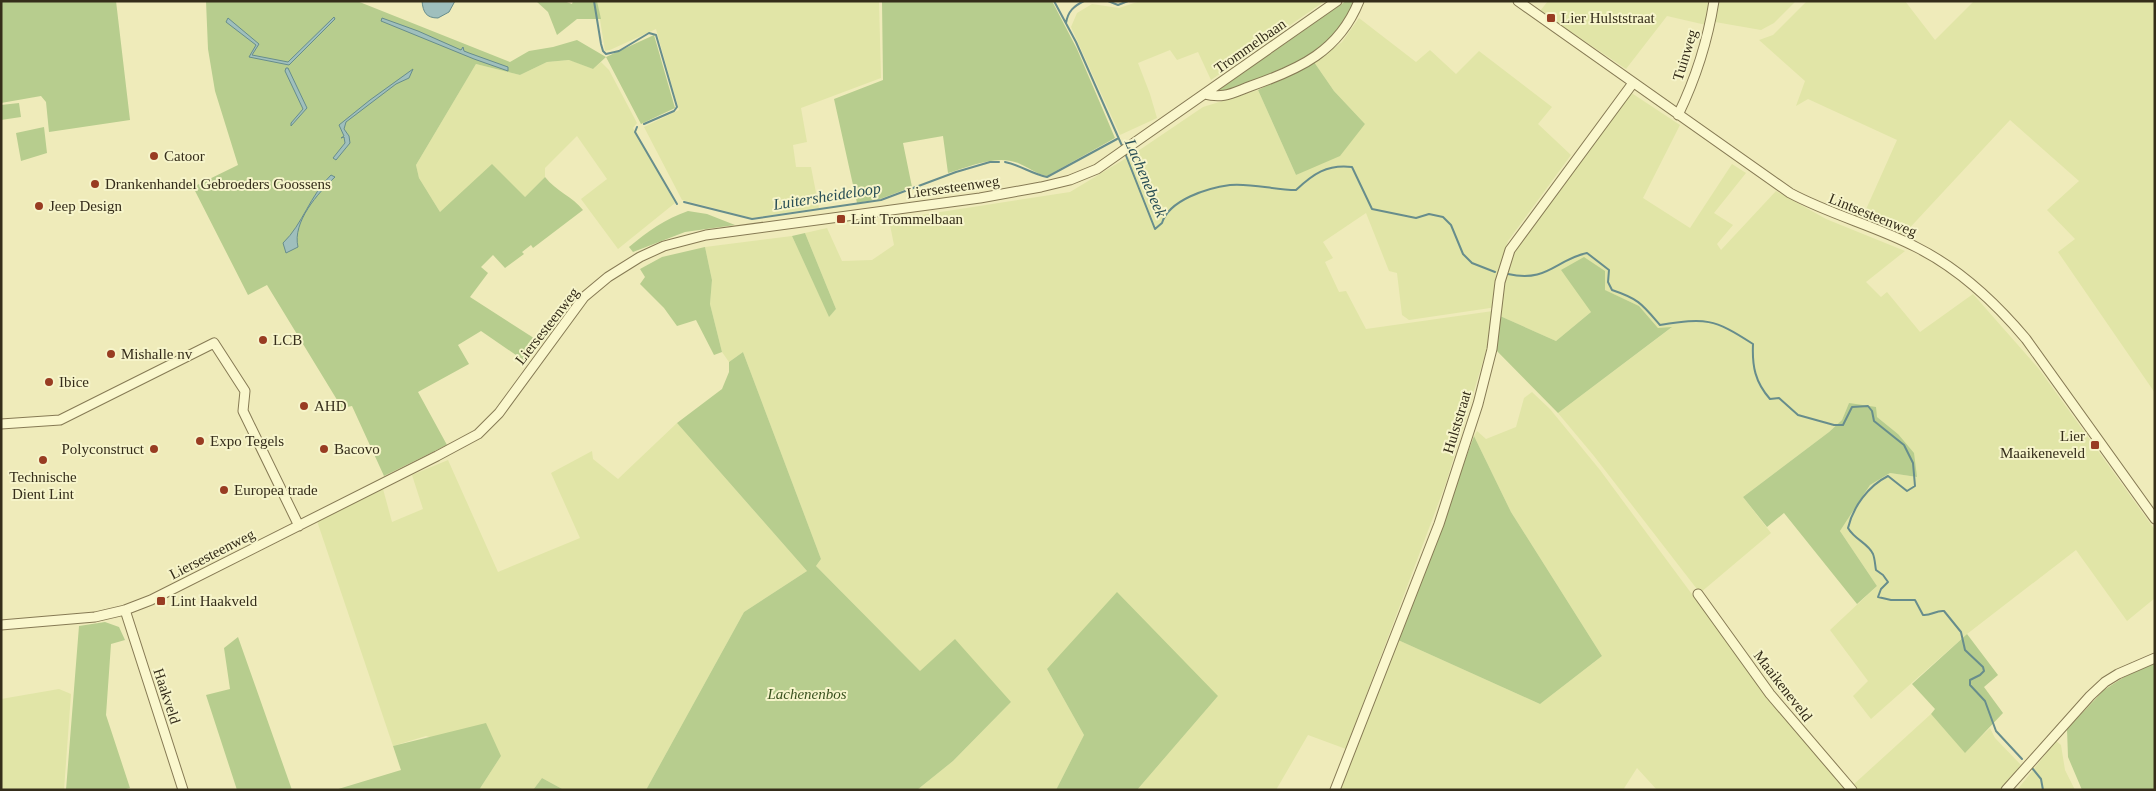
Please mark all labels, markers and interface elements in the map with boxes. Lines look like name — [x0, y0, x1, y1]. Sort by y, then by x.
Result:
place label: Lier Hulststraat — [1561, 10, 1656, 26]
marker: Lier Hulststraat — [1545, 12, 1557, 24]
street label: Trommelbaan — [1211, 15, 1289, 77]
street label: Tuinweg — [1670, 27, 1701, 83]
water label: Lachenebeek — [1121, 135, 1170, 221]
place label: Catoor — [164, 148, 205, 164]
marker: Catoor — [148, 150, 160, 162]
street label: Liersesteenweg — [906, 173, 1001, 201]
place label: Drankenhandel Gebroeders Goossens — [105, 176, 331, 192]
marker: Drankenhandel Gebroeders Goossens — [89, 178, 101, 190]
water label: Luitersheideloop — [771, 179, 882, 214]
street label: Lintsesteenweg — [1827, 190, 1920, 240]
place label: Jeep Design — [49, 198, 122, 214]
marker: Jeep Design — [33, 200, 45, 212]
place label: Lint Trommelbaan — [851, 211, 964, 227]
marker: Lint Trommelbaan — [835, 213, 847, 225]
street label: Liersesteenweg — [512, 284, 582, 368]
place label: LCB — [273, 332, 302, 348]
marker: LCB — [257, 334, 269, 346]
place label: Mishalle nv — [121, 346, 193, 362]
marker: Mishalle nv — [105, 348, 117, 360]
place label: Ibice — [59, 374, 89, 390]
marker: Ibice — [43, 376, 55, 388]
street label: Hulststraat — [1440, 388, 1474, 455]
place label: AHD — [314, 398, 347, 414]
marker: AHD — [298, 400, 310, 412]
place label: Lier Maaikeneveld — [2000, 428, 2085, 461]
place label: Expo Tegels — [210, 433, 284, 449]
marker: Expo Tegels — [194, 435, 206, 447]
marker: Lier Maaikeneveld — [2089, 439, 2101, 451]
place label: Polyconstruct — [62, 441, 145, 457]
place label: Bacovo — [334, 441, 380, 457]
marker: Polyconstruct — [148, 443, 160, 455]
marker: Bacovo — [318, 443, 330, 455]
marker: Technische Dient Lint — [37, 454, 49, 466]
place label: Technische Dient Lint — [9, 469, 77, 502]
place label: Europea trade — [234, 482, 318, 498]
marker: Europea trade — [218, 484, 230, 496]
street label: Liersesteenweg — [167, 525, 258, 582]
place label: Lint Haakveld — [171, 593, 258, 609]
marker: Lint Haakveld — [155, 595, 167, 607]
street label: Maaikeneveld — [1751, 648, 1816, 725]
street label: Haakveld — [151, 666, 184, 726]
park label: Lachenenbos — [766, 686, 847, 702]

